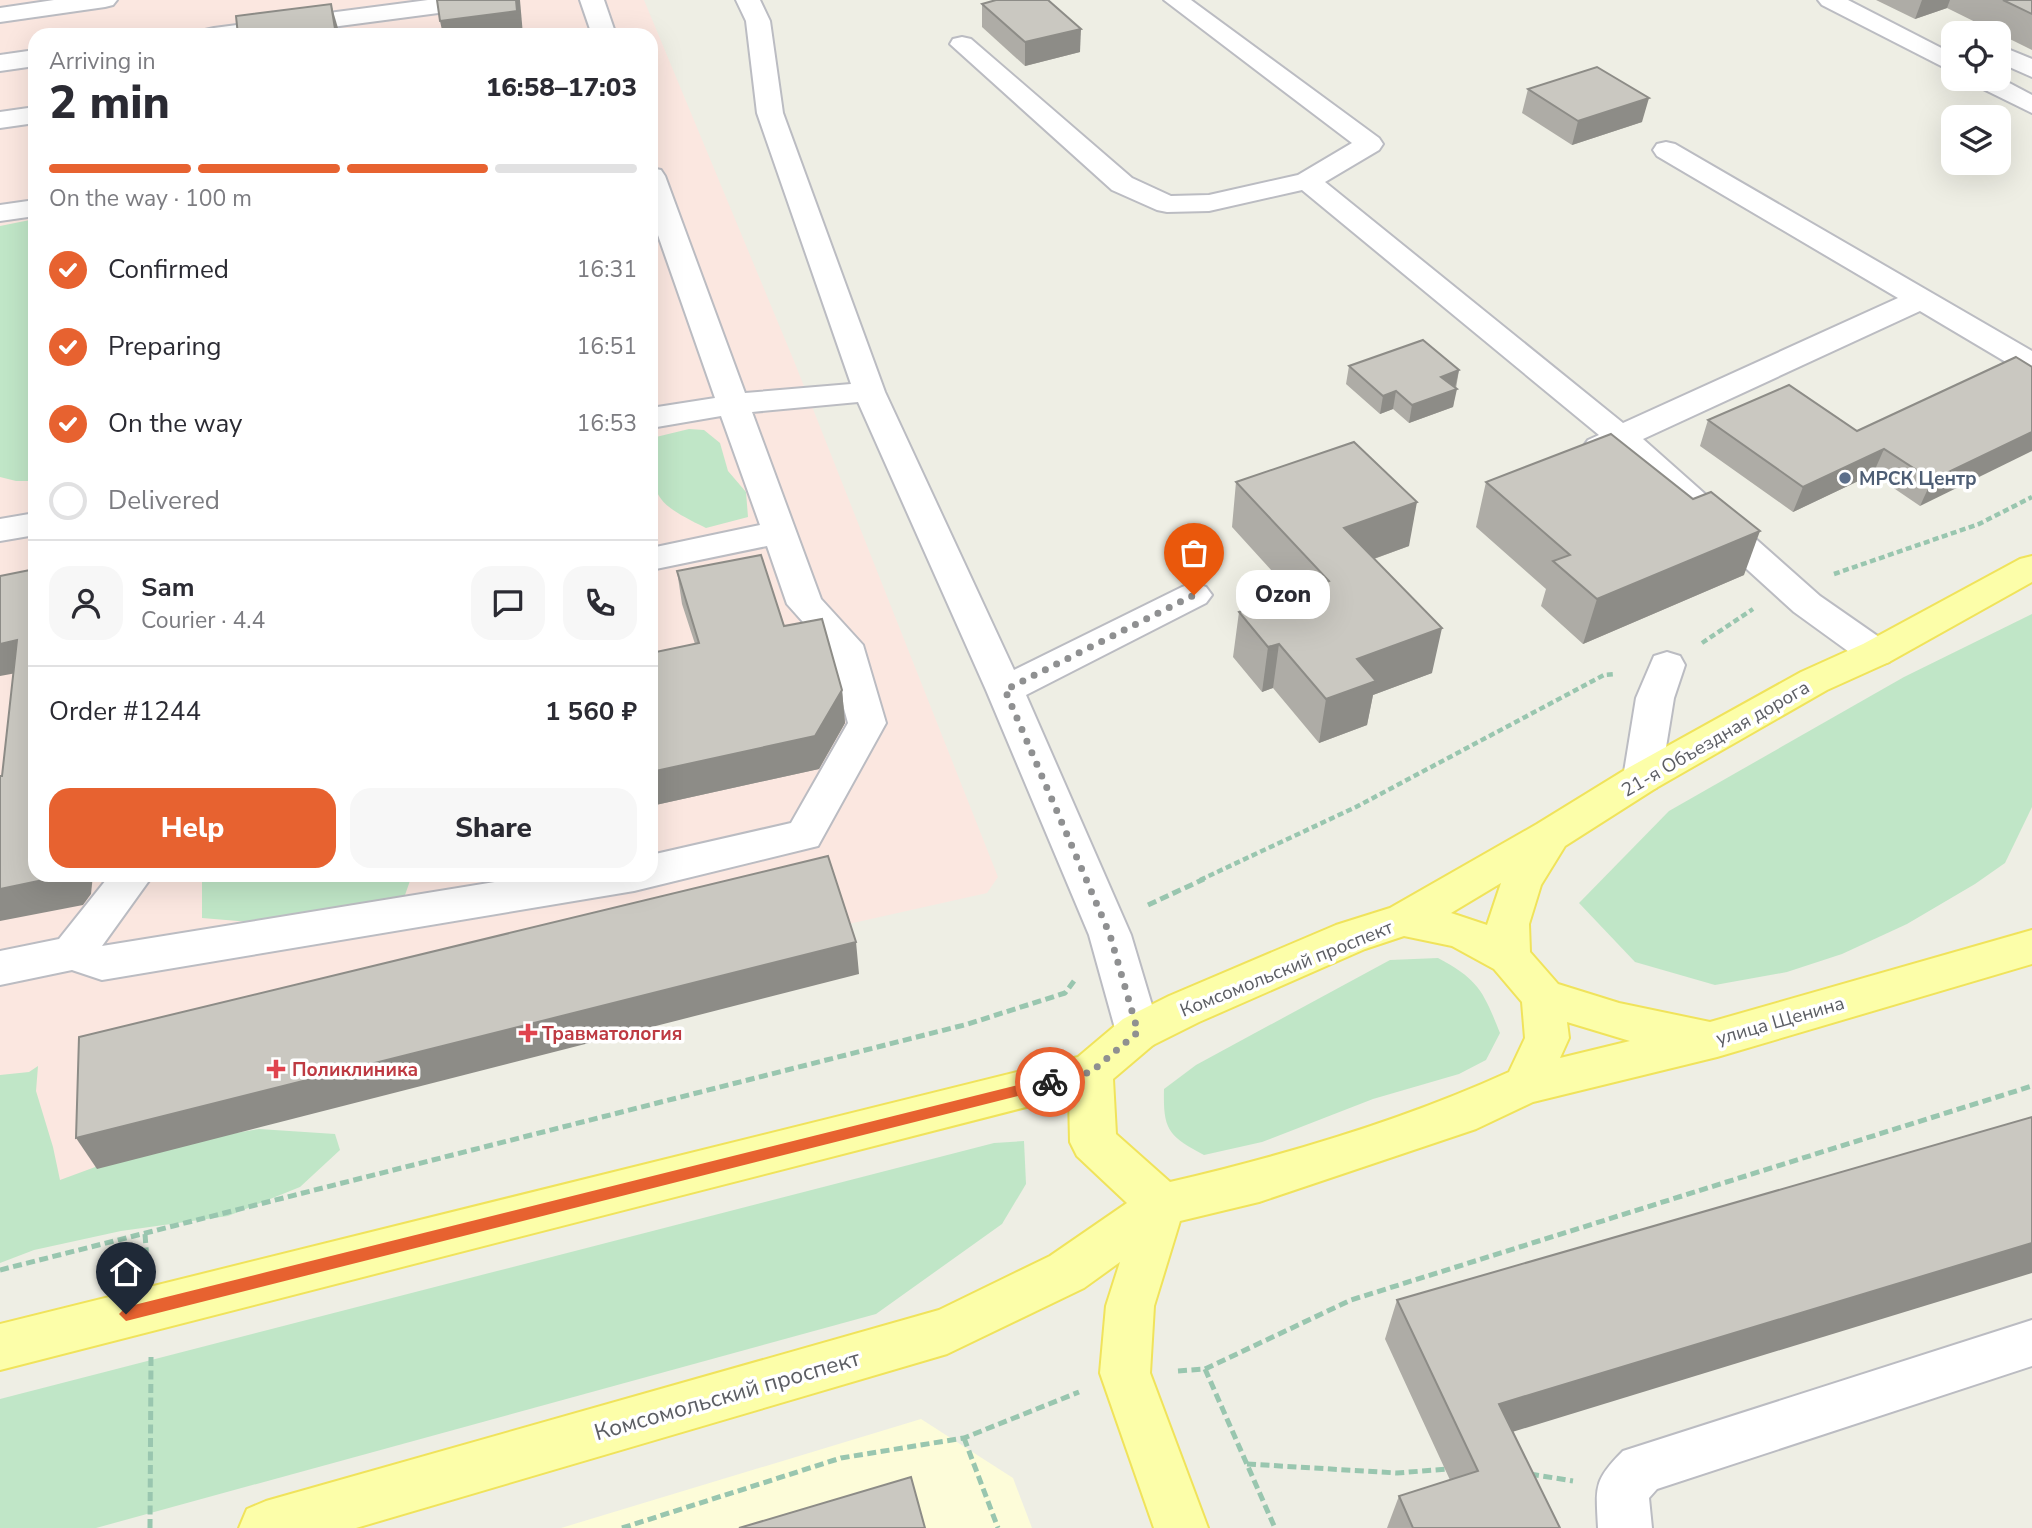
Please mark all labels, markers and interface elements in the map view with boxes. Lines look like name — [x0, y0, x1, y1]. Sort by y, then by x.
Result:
map controls — [1941, 21, 2011, 175]
button: locate — [1941, 21, 2011, 91]
text: Arriving in — [49, 46, 156, 77]
text: 16:58–17:03 — [486, 70, 637, 105]
text: 2 min — [49, 71, 170, 134]
button: layers — [1941, 105, 2011, 175]
text: On the way · 100 m — [49, 183, 252, 214]
icon: check — [49, 251, 87, 289]
text: Confirmed — [108, 252, 229, 287]
text: 16:31 — [577, 254, 637, 285]
icon: check — [49, 328, 87, 366]
text: Preparing — [108, 329, 221, 364]
text: 16:51 — [577, 331, 637, 362]
icon: check — [49, 405, 87, 443]
text: On the way — [108, 406, 242, 441]
text: 16:53 — [577, 408, 637, 439]
place label: МРСК Центр — [1859, 466, 1977, 492]
marker: МРСК Центр — [1837, 470, 1853, 486]
text: Delivered — [108, 483, 220, 518]
pin — [1164, 523, 1224, 595]
icon: bag — [1175, 534, 1213, 572]
button: person — [49, 566, 123, 640]
button: chat — [471, 566, 545, 640]
button: phone — [563, 566, 637, 640]
text: Sam — [141, 570, 194, 605]
callout: Ozon — [1236, 570, 1330, 620]
text: Ozon — [1255, 579, 1311, 610]
text: Courier · 4.4 — [141, 605, 265, 636]
street label: 21-я Объездная дорога — [1617, 674, 1814, 803]
text: Order #1244 — [49, 694, 201, 729]
text: 1 560 ₽ — [545, 694, 637, 729]
button: Help — [49, 788, 336, 868]
button: Share — [350, 788, 637, 868]
street label: Комсомольский проспект — [1176, 914, 1397, 1024]
street label: улица Щенина — [1713, 990, 1848, 1052]
place label: Травматология — [542, 1021, 682, 1047]
marker: Травматология — [520, 1025, 536, 1041]
courier — [1015, 1047, 1085, 1117]
place label: Поликлиника — [292, 1057, 418, 1083]
marker: Поликлиника — [266, 1059, 286, 1079]
icon: bike — [1031, 1063, 1069, 1101]
pin — [96, 1242, 156, 1314]
icon: home — [107, 1253, 145, 1291]
street label: Комсомольский проспект — [591, 1342, 864, 1448]

